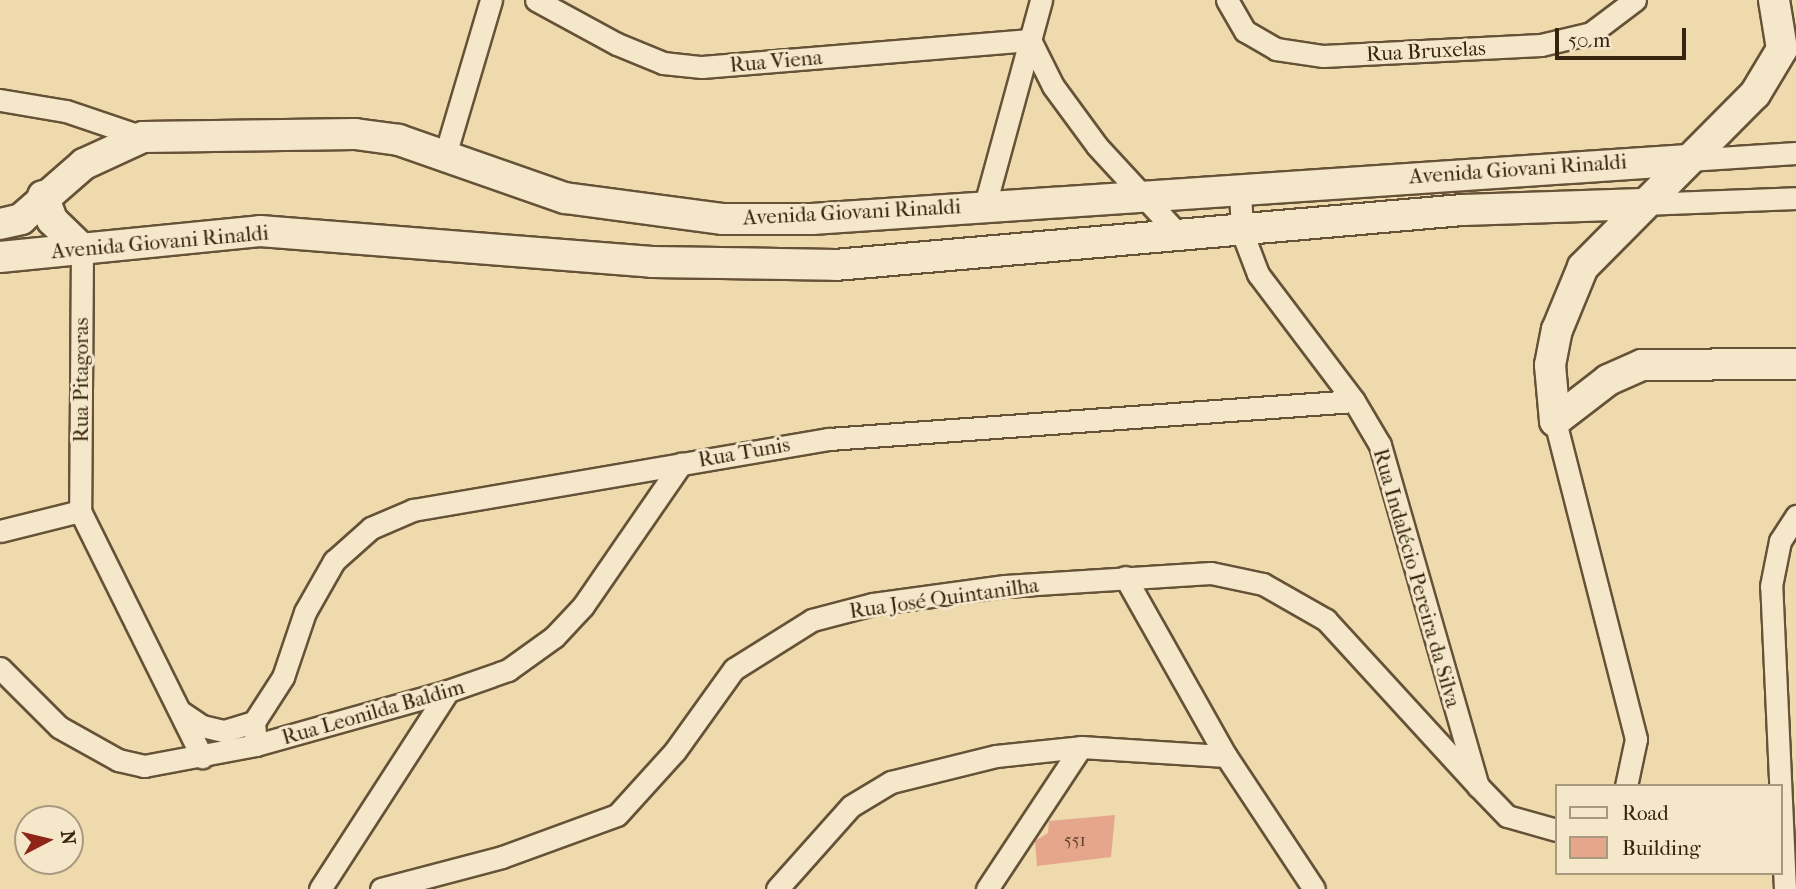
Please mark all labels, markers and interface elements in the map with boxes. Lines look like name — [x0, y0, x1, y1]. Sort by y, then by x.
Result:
scale bar — [1558, 14, 1689, 58]
text: 50 m — [1568, 28, 1611, 52]
street label: Rua Bruxelas — [1366, 35, 1486, 67]
street label: Rua Viena — [729, 44, 823, 78]
street label: Avenida Giovani Rinaldi — [1408, 149, 1628, 189]
street label: Avenida Giovani Rinaldi — [742, 194, 962, 230]
street label: Avenida Giovani Rinaldi — [50, 220, 270, 264]
street label: Rua Pitagoras — [68, 318, 94, 442]
street label: Rua Tunis — [696, 432, 792, 472]
street label: Rua Indalécio Pereira da Silva — [1368, 446, 1466, 710]
street label: Rua José Quintanilha — [848, 572, 1040, 624]
street label: Rua Leonilda Baldim — [279, 674, 467, 750]
legend — [1554, 784, 1782, 875]
text: Road — [1622, 801, 1669, 825]
north arrow — [14, 805, 84, 875]
text: N — [56, 829, 80, 846]
house number: 551 — [1064, 830, 1086, 852]
text: Building — [1622, 836, 1700, 860]

